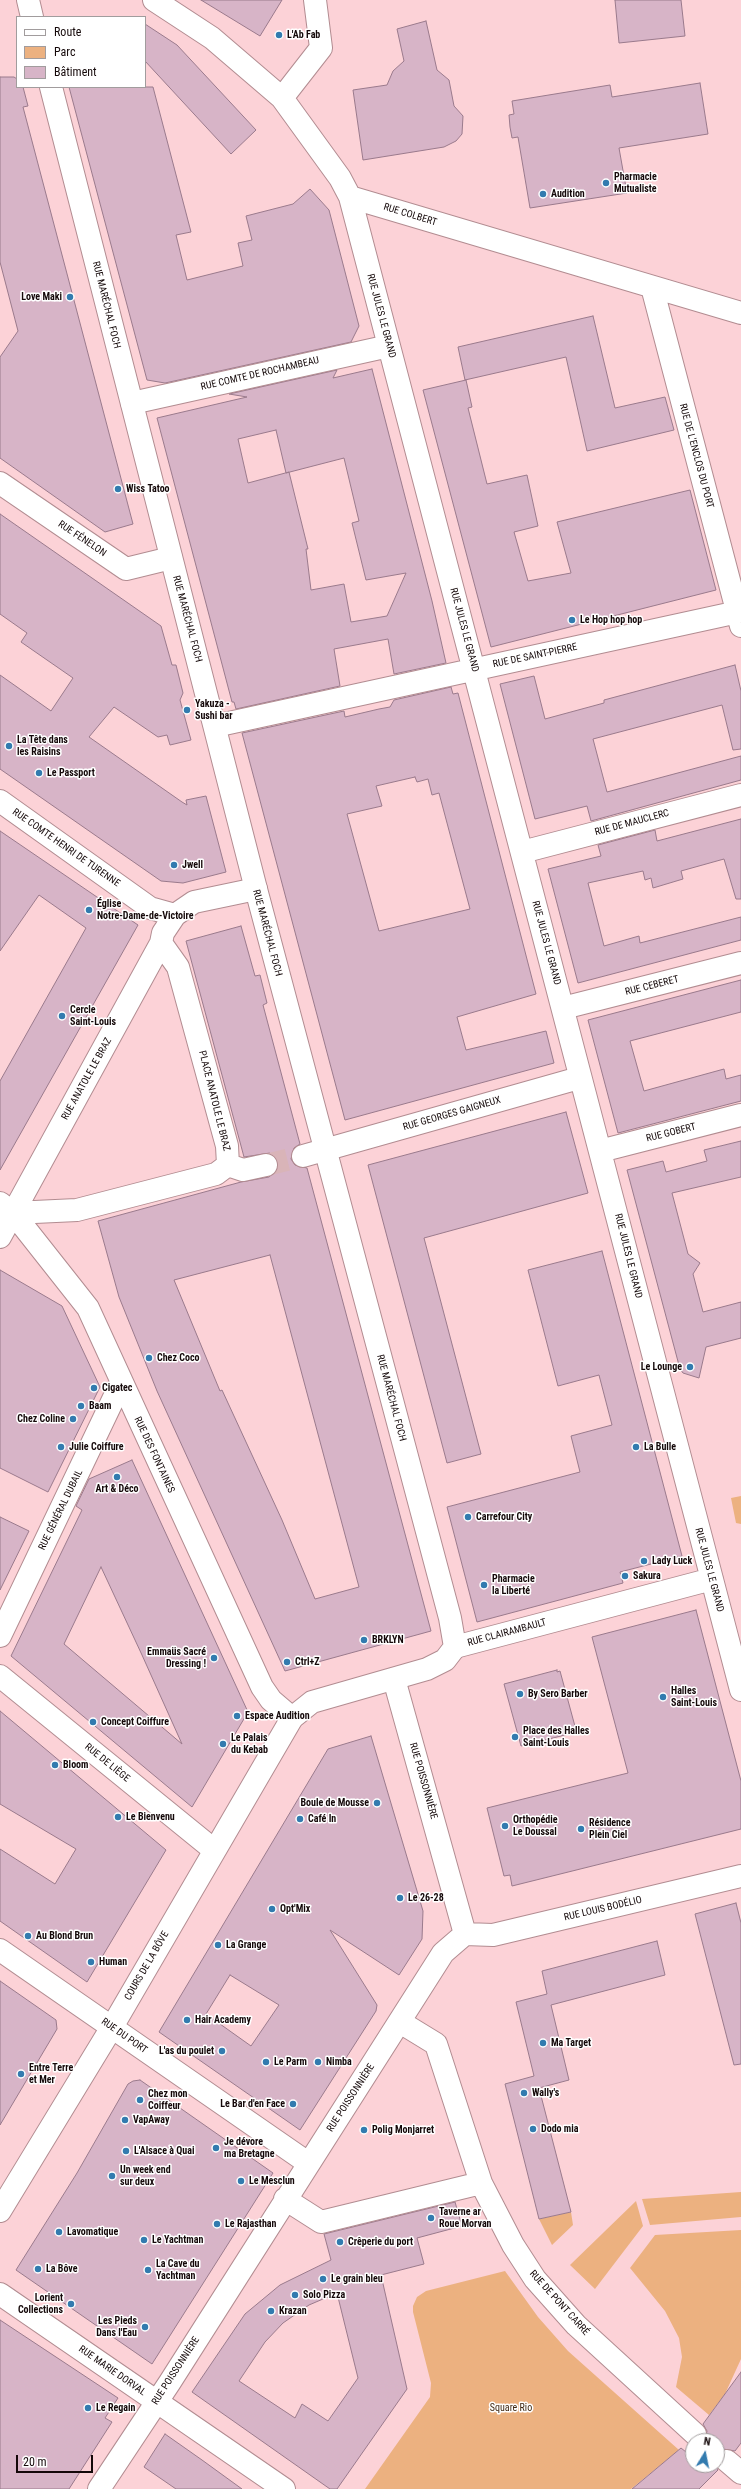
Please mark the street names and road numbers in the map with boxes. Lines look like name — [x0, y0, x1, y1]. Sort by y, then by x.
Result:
street label: RUE COLBERT — [382, 201, 438, 229]
street label: RUE MARÉCHAL FOCH — [89, 260, 123, 350]
street label: RUE JULES LE GRAND — [364, 273, 398, 359]
street label: RUE COMTE DE ROCHAMBEAU — [200, 355, 320, 393]
street label: RUE DE L'ENCLOS DU PORT — [676, 402, 716, 510]
street label: RUE FÉNELON — [56, 518, 108, 560]
street label: RUE MARÉCHAL FOCH — [170, 574, 204, 664]
street label: RUE JULES LE GRAND — [447, 587, 481, 673]
street label: RUE DE SAINT-PIERRE — [492, 641, 578, 671]
street label: RUE COMTE HENRI DE TURENNE — [10, 806, 122, 890]
street label: RUE DE MAUCLERC — [594, 807, 670, 839]
street label: RUE MARÉCHAL FOCH — [250, 888, 284, 978]
street label: RUE JULES LE GRAND — [529, 900, 563, 986]
street label: RUE CEBERET — [624, 974, 680, 998]
street label: RUE ANATOLE LE BRAZ — [59, 1036, 115, 1122]
street label: PLACE ANATOLE LE BRAZ — [196, 1050, 232, 1152]
street label: RUE GEORGES GAIGNEUX — [402, 1094, 502, 1134]
street label: RUE GOBERT — [645, 1121, 697, 1145]
street label: RUE JULES LE GRAND — [612, 1212, 644, 1300]
street label: RUE MARÉCHAL FOCH — [374, 1353, 408, 1443]
street label: RUE DES FONTAINES — [131, 1415, 177, 1495]
street label: RUE GÉNÉRAL DUBAIL — [36, 1468, 86, 1552]
street label: RUE JULES LE GRAND — [692, 1527, 726, 1613]
street label: RUE CLAIRAMBAULT — [466, 1617, 548, 1649]
street label: RUE DE LIÈGE — [82, 1741, 132, 1785]
street label: RUE POISSONNIÈRE — [406, 1741, 440, 1821]
street label: RUE LOUIS BODÉLIO — [563, 1894, 643, 1924]
street label: COURS DE LA BÔVE — [122, 1929, 172, 2003]
street label: RUE DU PORT — [99, 2016, 149, 2056]
street label: RUE POISSONNIÈRE — [325, 2062, 377, 2134]
street label: RUE DE PONT CARRÉ — [527, 2268, 591, 2338]
street label: RUE POISSONNIÈRE — [150, 2335, 202, 2407]
street label: RUE MARIE DORVAL — [76, 2343, 148, 2399]

